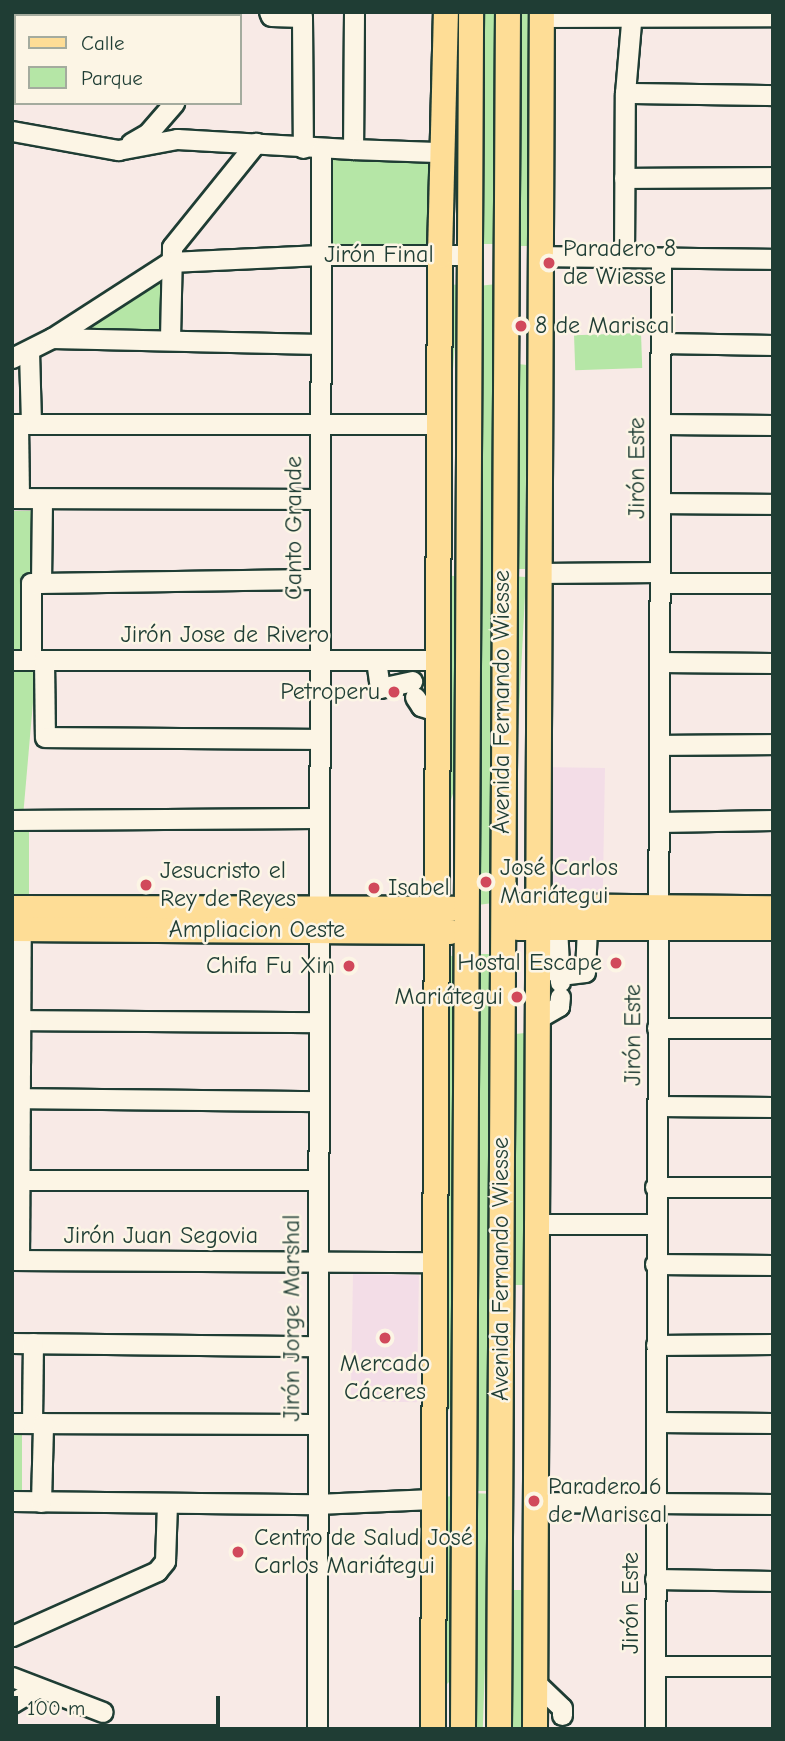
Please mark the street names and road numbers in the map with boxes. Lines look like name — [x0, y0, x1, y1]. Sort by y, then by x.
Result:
street label: Jirón Final — [324, 241, 434, 269]
street label: Jirón Este — [623, 417, 651, 519]
street label: Canto Grande — [280, 456, 308, 600]
street label: Avenida Fernando Wiesse — [488, 570, 516, 834]
street label: Jirón Jose de Rivero — [121, 621, 329, 649]
street label: Ampliacion Oeste — [169, 916, 345, 944]
street label: Jirón Este — [619, 984, 647, 1086]
street label: Avenida Fernando Wiesse — [487, 1137, 515, 1401]
street label: Jirón Jorge Marshal — [278, 1215, 306, 1421]
street label: Jirón Juan Segovia — [64, 1222, 258, 1250]
street label: Jirón Este — [617, 1552, 645, 1654]

